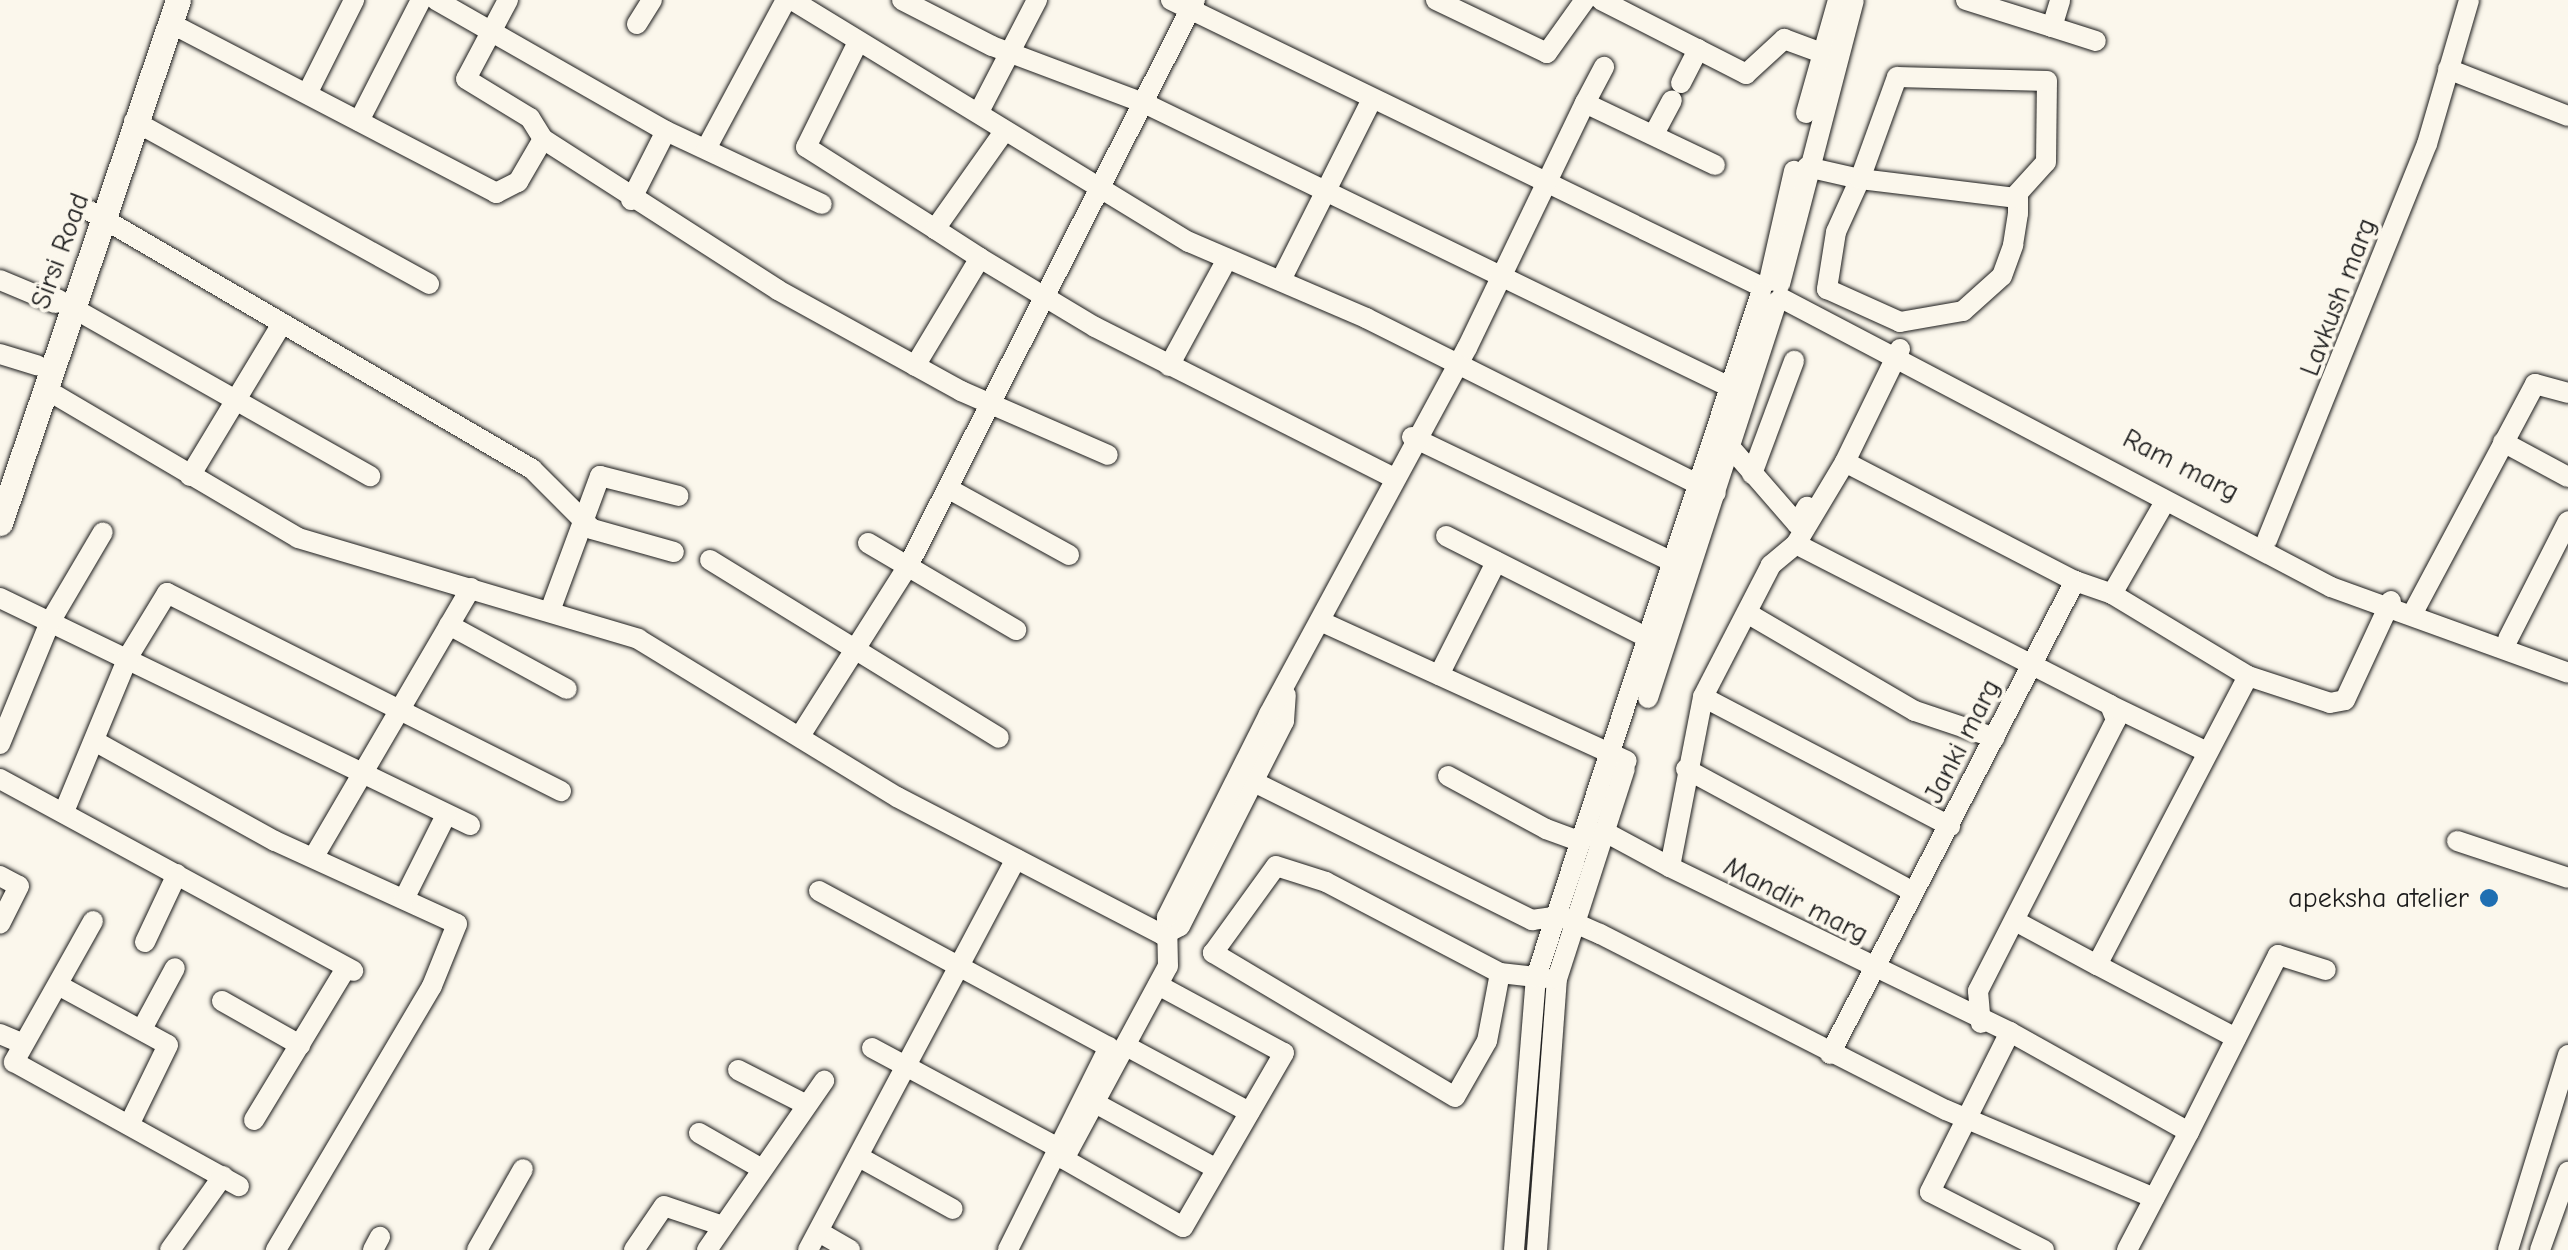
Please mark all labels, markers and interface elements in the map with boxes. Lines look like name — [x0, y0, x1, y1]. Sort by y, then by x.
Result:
street label: Sirsi Road — [24, 189, 96, 313]
street label: Lavkush marg — [2293, 213, 2383, 381]
street label: Ram marg — [2117, 421, 2245, 509]
street label: Janki marg — [1916, 673, 2008, 809]
street label: Mandir marg — [1718, 849, 1874, 951]
place label: apeksha atelier — [2288, 881, 2469, 915]
marker: apeksha atelier — [2478, 887, 2500, 909]

